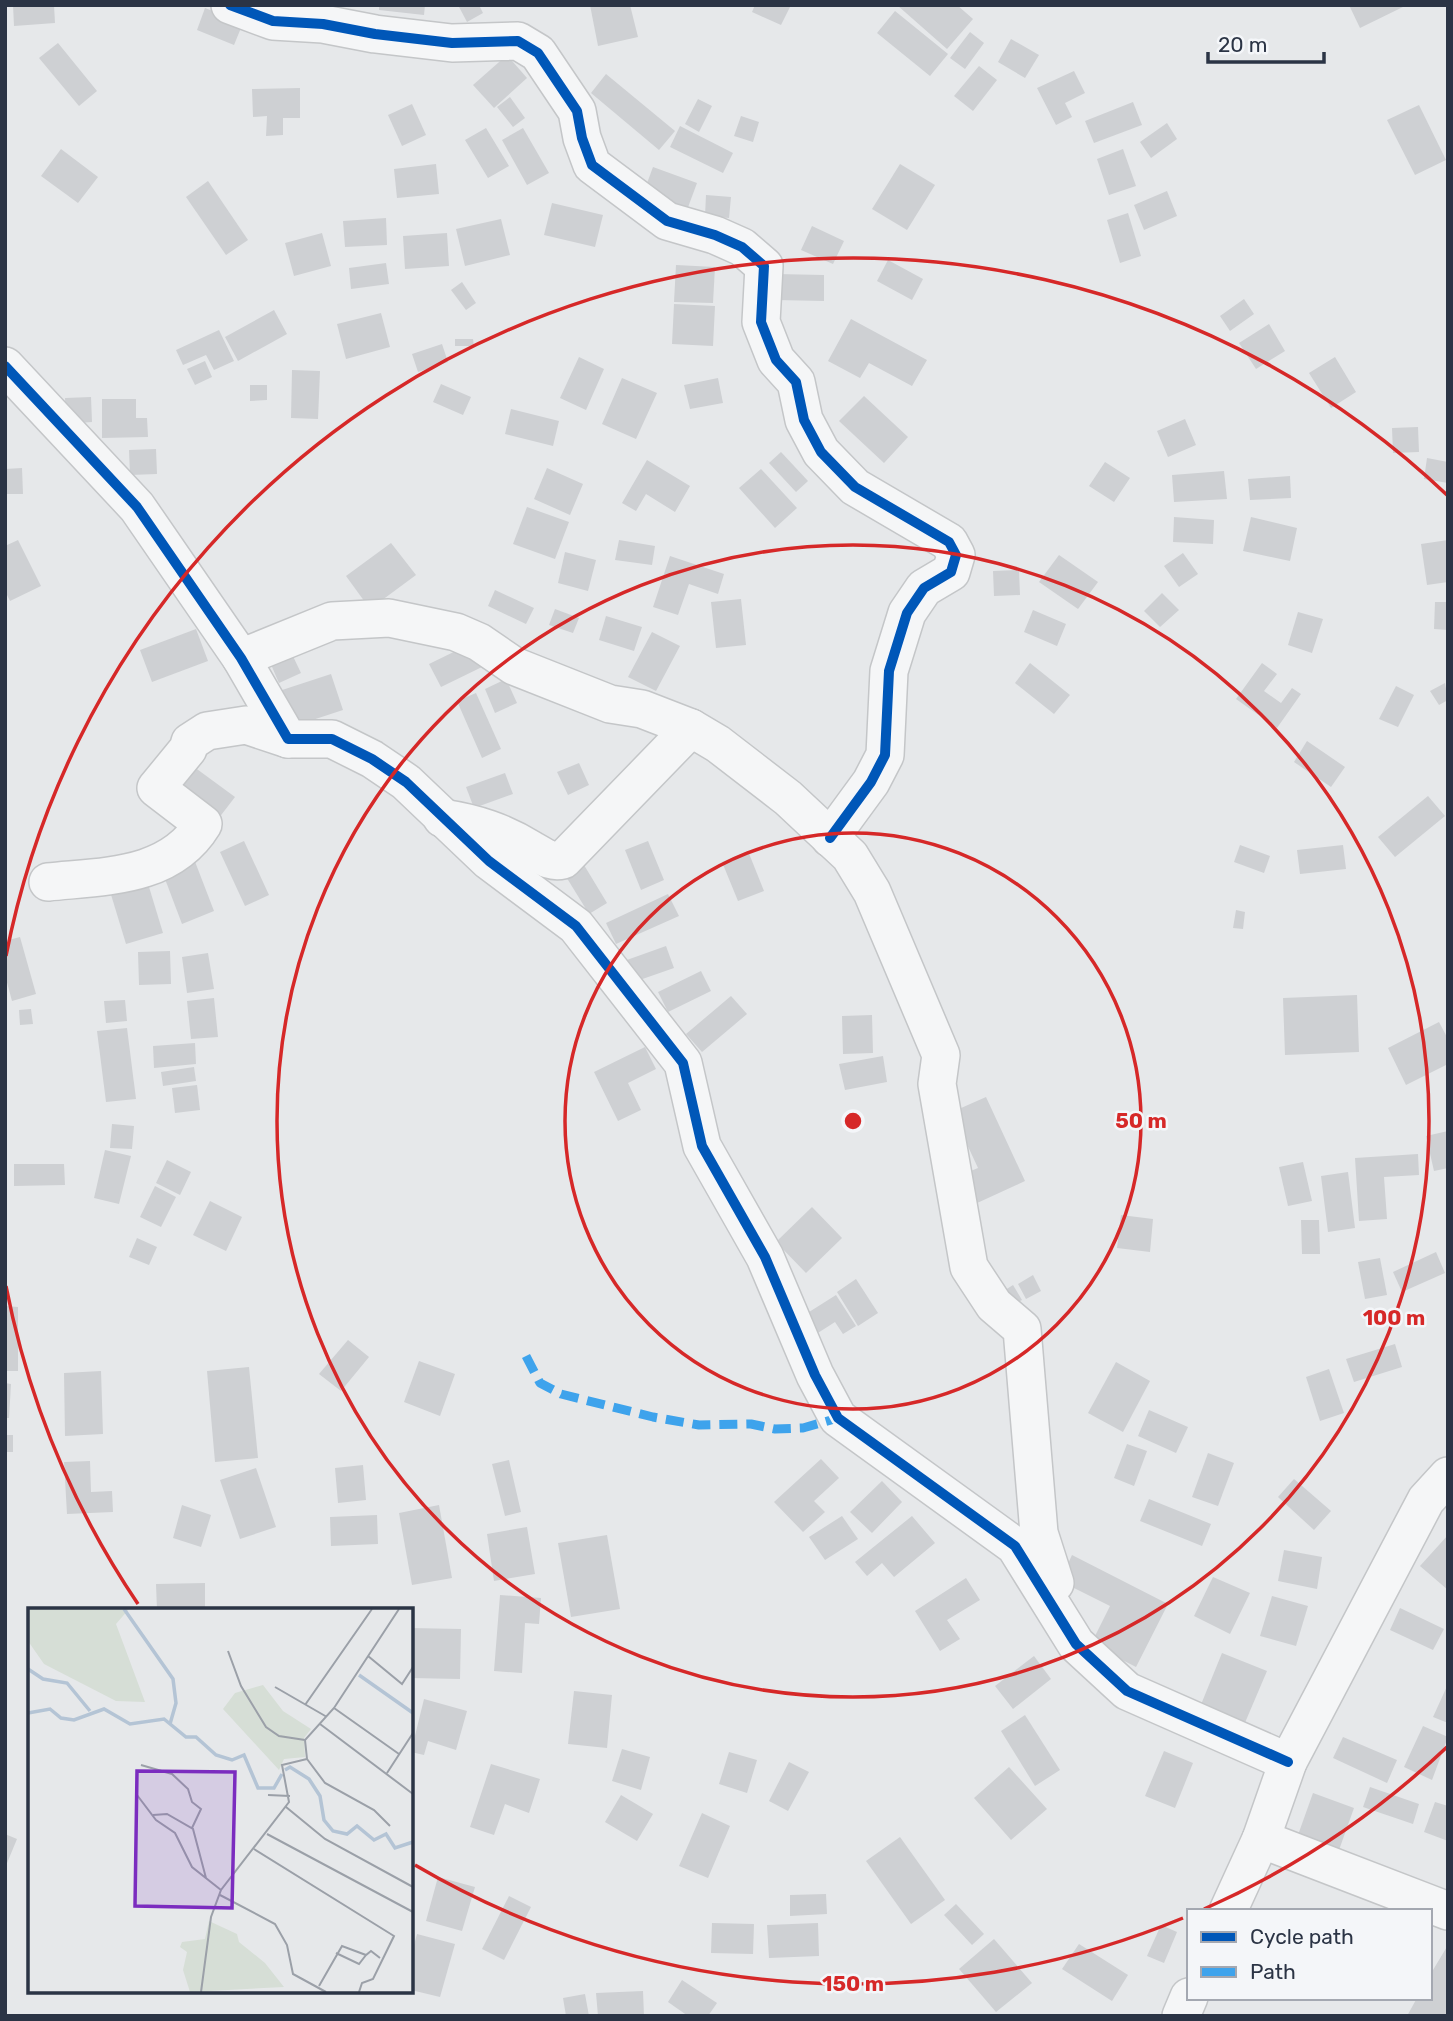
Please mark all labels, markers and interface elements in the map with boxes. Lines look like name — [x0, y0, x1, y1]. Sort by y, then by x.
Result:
scale bar — [1208, 21, 1324, 65]
text: 20 m — [1218, 32, 1267, 57]
text: 50 m — [1115, 1108, 1167, 1133]
centre of rings — [841, 1109, 865, 1133]
text: 100 m — [1363, 1305, 1425, 1330]
inset map — [28, 1608, 413, 1993]
legend — [1187, 1909, 1432, 2000]
text: Cycle path — [1250, 1924, 1354, 1949]
text: Path — [1250, 1959, 1296, 1984]
text: 150 m — [822, 1971, 884, 1996]

